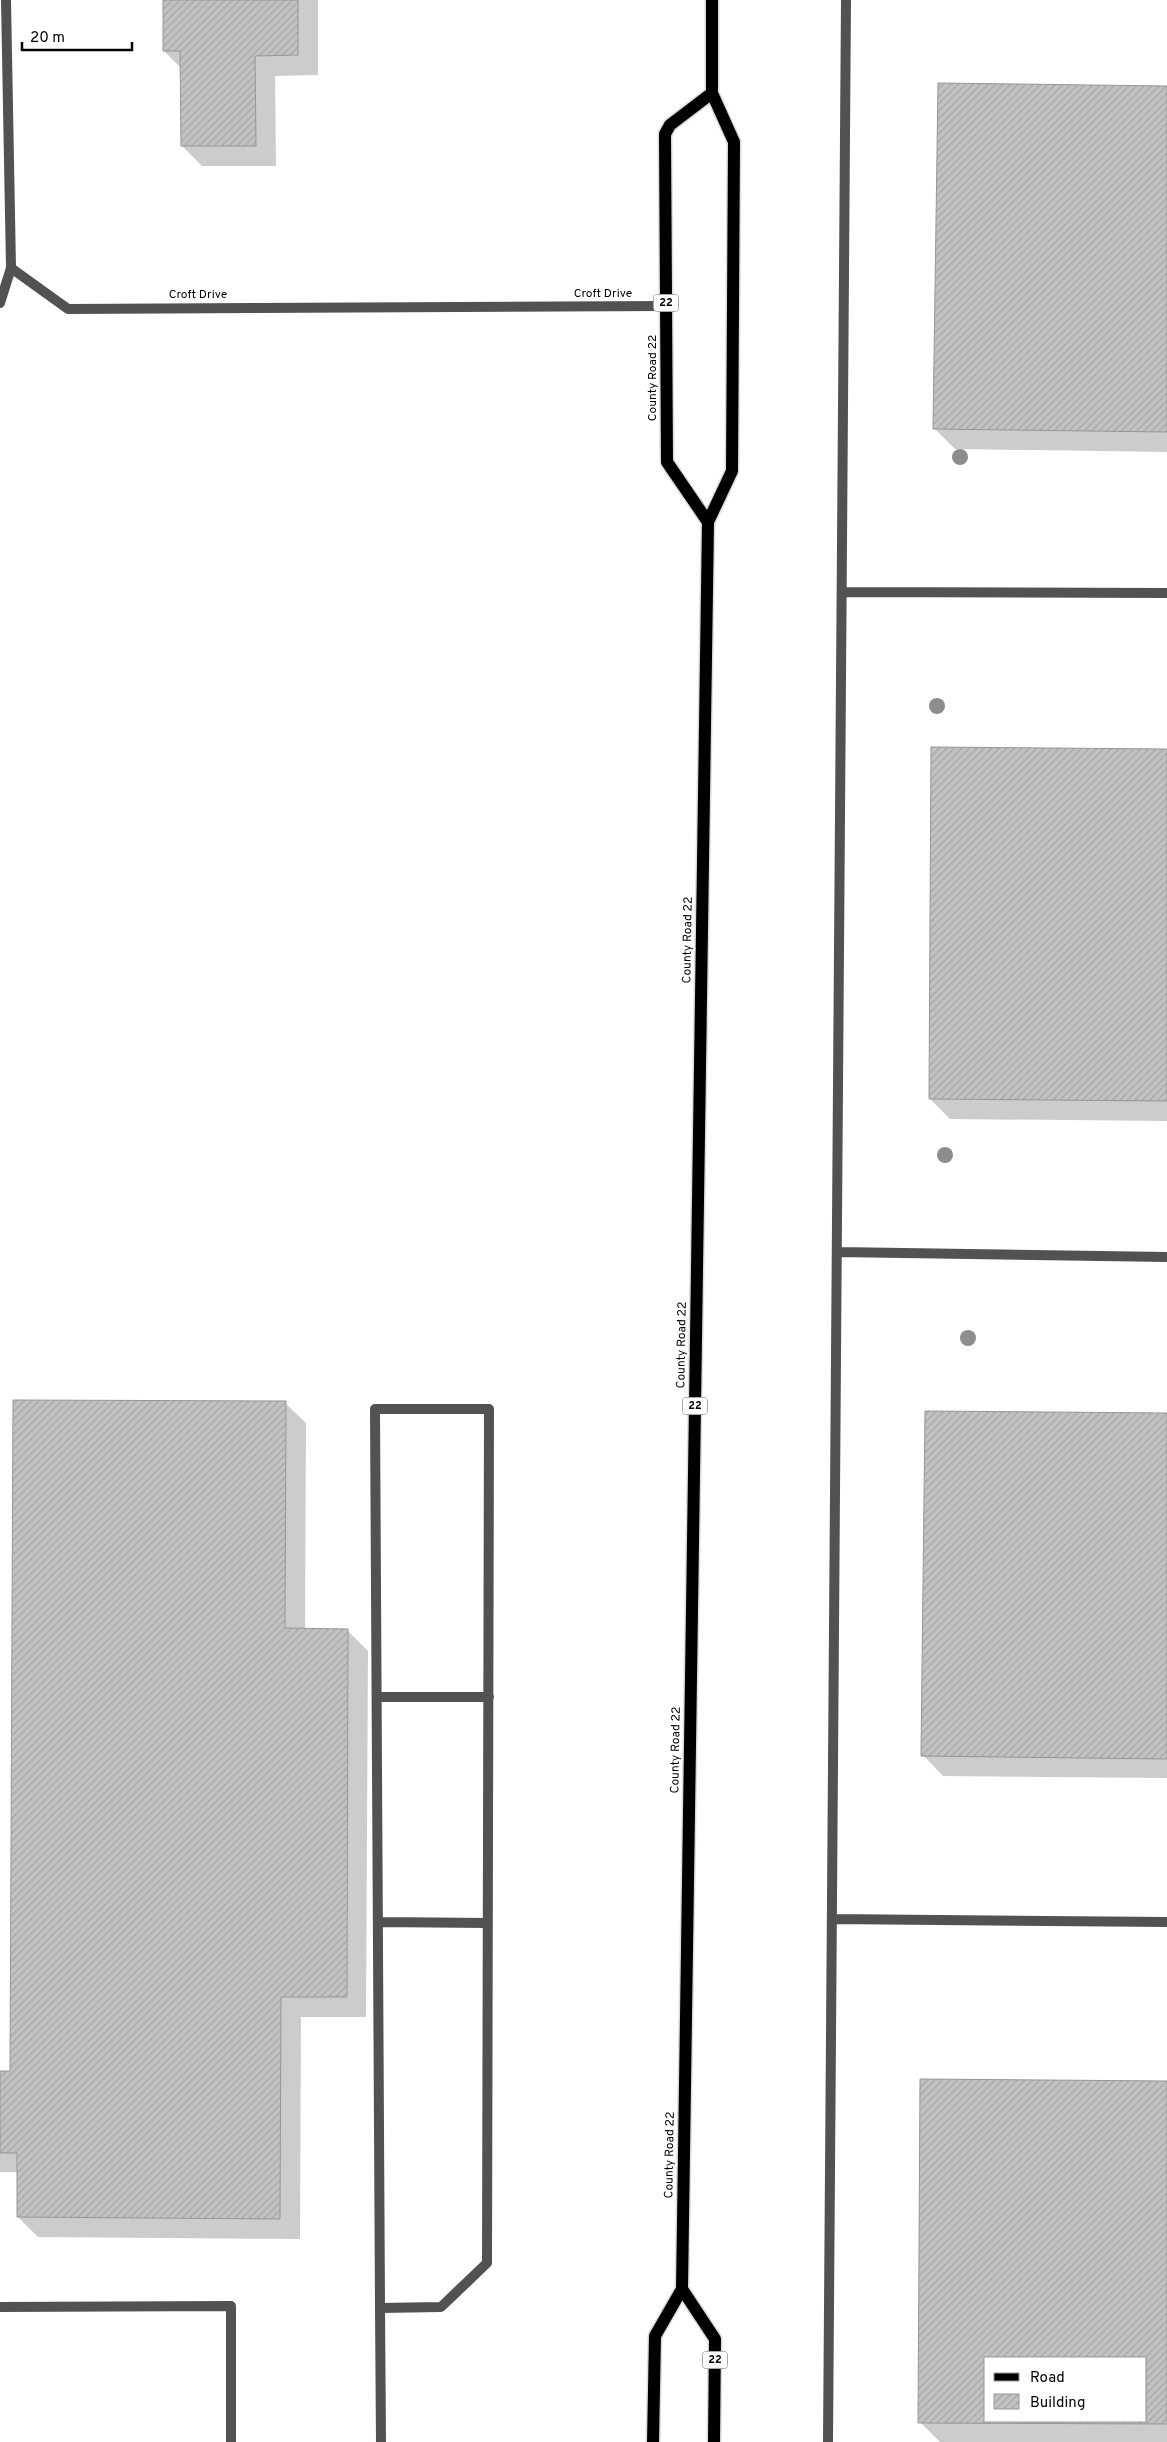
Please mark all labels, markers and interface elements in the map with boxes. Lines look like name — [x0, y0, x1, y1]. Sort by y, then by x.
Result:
scale bar — [22, 20, 132, 52]
text: 20 m — [30, 29, 65, 48]
street label: Croft Drive — [574, 286, 632, 302]
street label: Croft Drive — [169, 287, 227, 303]
road number: 22 — [654, 294, 678, 312]
street label: County Road 22 — [645, 335, 661, 421]
street label: County Road 22 — [679, 897, 697, 983]
street label: County Road 22 — [673, 1302, 691, 1388]
road number: 22 — [682, 1398, 708, 1414]
street label: County Road 22 — [667, 1707, 685, 1793]
street label: County Road 22 — [661, 2112, 679, 2198]
road number: 22 — [702, 2352, 728, 2368]
legend — [984, 2357, 1147, 2422]
text: Road — [1030, 2369, 1065, 2388]
text: Building — [1030, 2394, 1085, 2413]

